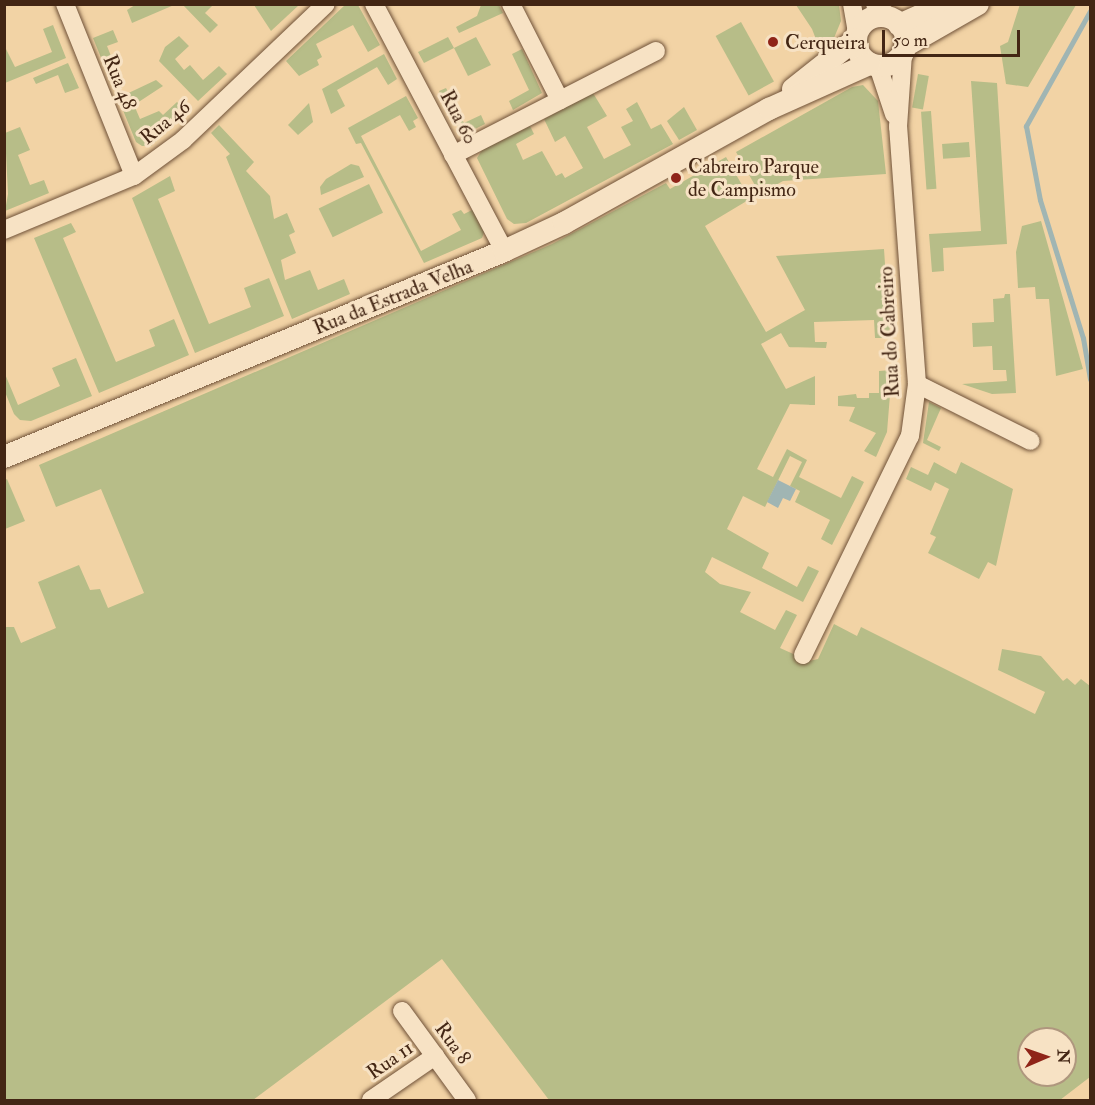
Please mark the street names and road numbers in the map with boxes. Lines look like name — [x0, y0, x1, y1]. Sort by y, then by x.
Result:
street label: Rua 48 — [98, 51, 142, 113]
street label: Rua 60 — [435, 86, 483, 148]
street label: Rua 46 — [135, 95, 195, 149]
street label: Rua da Estrada Velha — [310, 254, 476, 340]
street label: Rua do Cabreiro — [874, 266, 904, 398]
street label: Rua 8 — [430, 1017, 476, 1069]
street label: Rua 11 — [362, 1035, 418, 1085]

